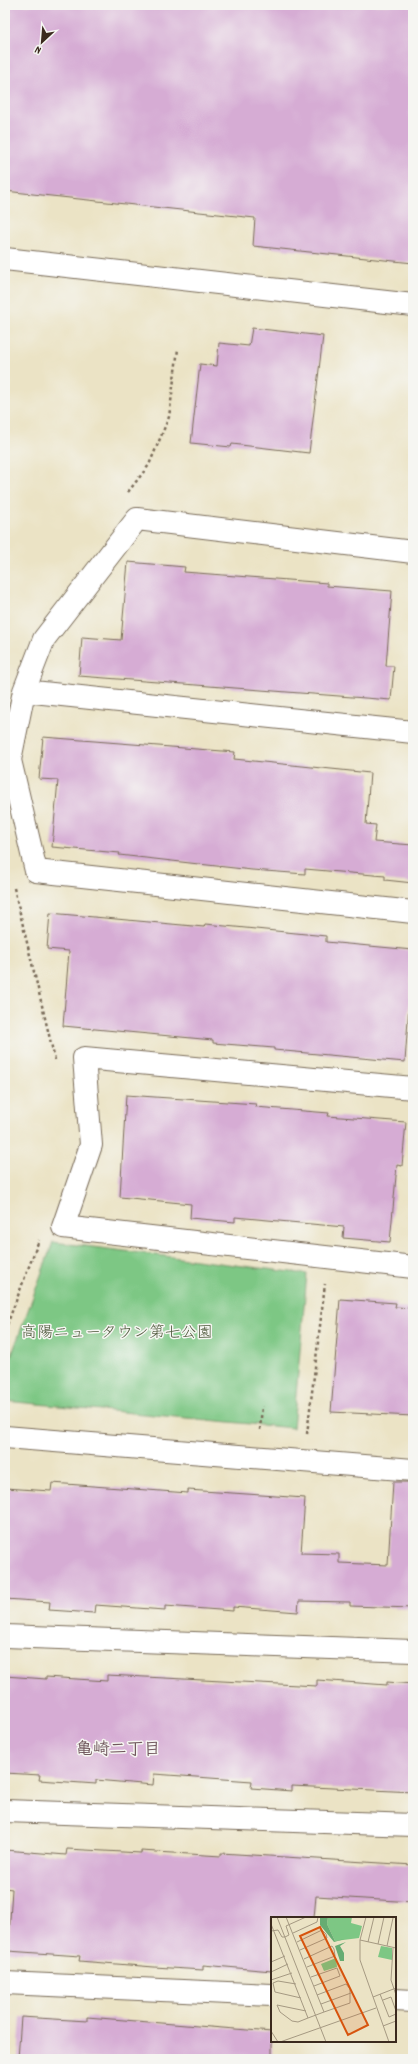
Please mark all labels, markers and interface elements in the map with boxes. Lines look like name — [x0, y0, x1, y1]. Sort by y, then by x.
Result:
north arrow — [22, 22, 62, 62]
text: N — [32, 41, 44, 58]
park label: 高陽ニュータウン第七公園 — [21, 1322, 213, 1345]
district label: 亀崎二丁目 — [76, 1739, 161, 1763]
inset map — [271, 1917, 396, 2042]

